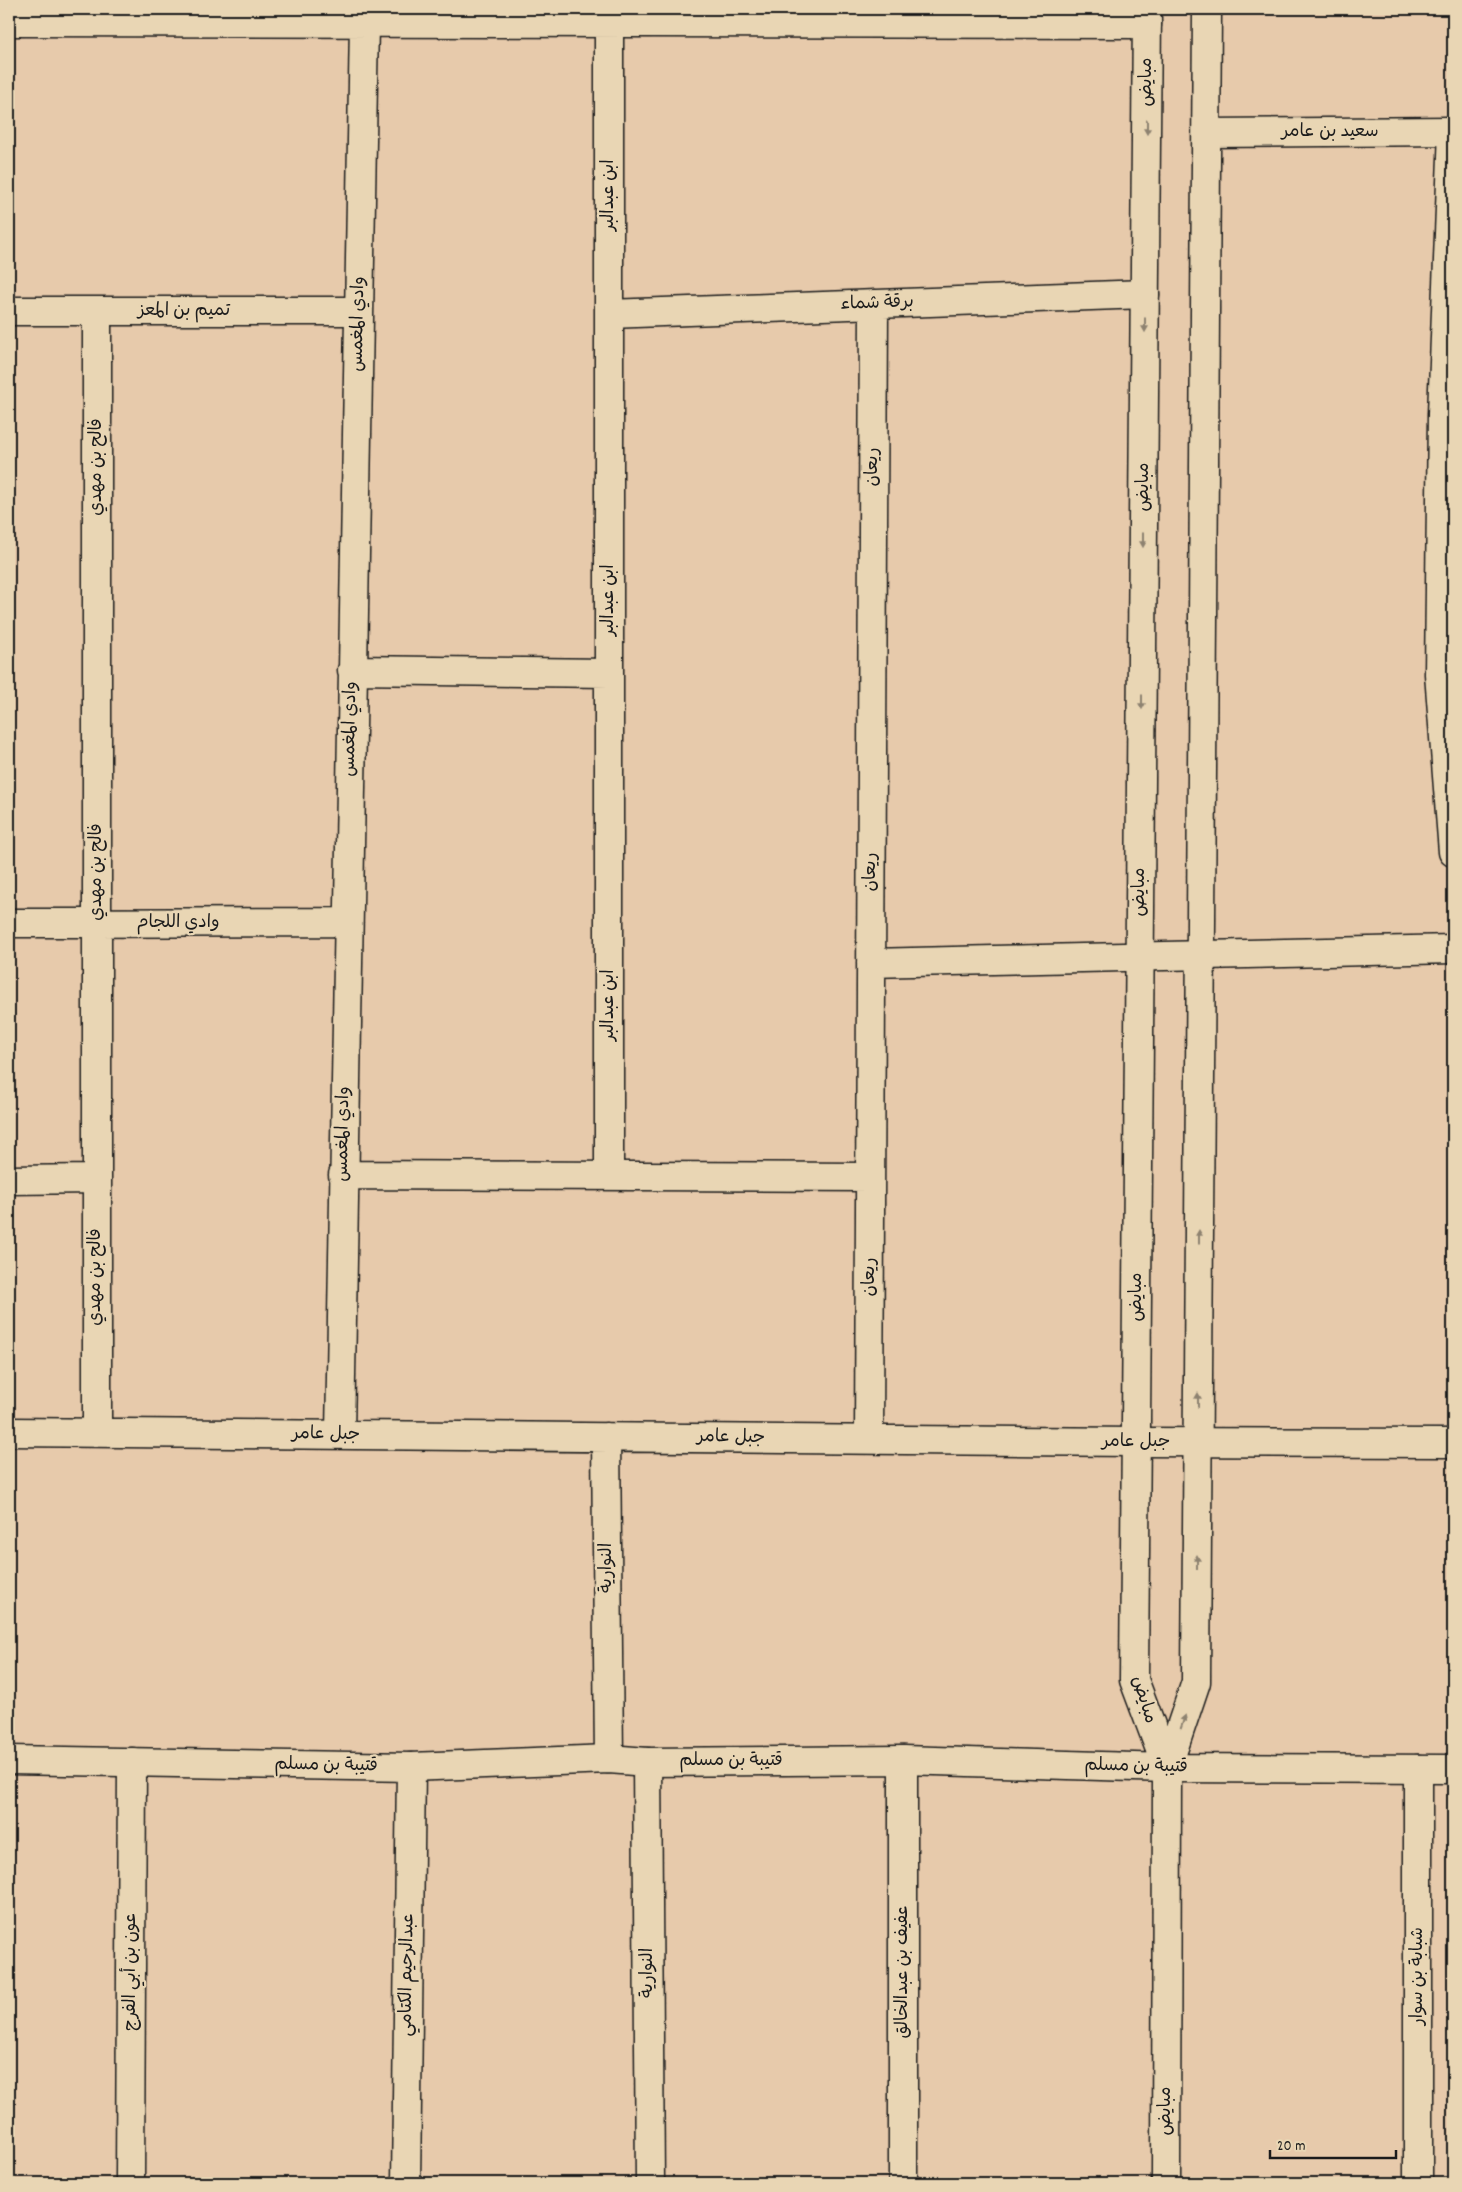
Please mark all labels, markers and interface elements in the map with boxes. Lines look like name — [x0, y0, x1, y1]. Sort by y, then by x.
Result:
street label: مبايض — [1135, 58, 1160, 106]
one-way arrow — [1142, 120, 1150, 136]
street label: سعيد بن عامر — [1279, 120, 1379, 145]
street label: ابن عبدالبر — [597, 159, 622, 233]
street label: وادي المغمس — [346, 276, 372, 372]
street label: برقة شماء — [840, 290, 914, 318]
street label: تميم بن المعز — [136, 299, 231, 324]
one-way arrow — [1141, 317, 1149, 333]
street label: فالح بن مهدي — [85, 418, 110, 516]
street label: ريعان — [861, 447, 886, 487]
street label: مبايض — [1132, 463, 1157, 511]
one-way arrow — [1139, 532, 1147, 548]
street label: ابن عبدالبر — [597, 564, 622, 638]
street label: وادي المغمس — [338, 681, 364, 777]
one-way arrow — [1138, 695, 1146, 711]
street label: فالح بن مهدي — [85, 823, 110, 921]
street label: ريعان — [859, 852, 884, 892]
street label: مبايض — [1128, 868, 1153, 916]
street label: وادي اللجام — [136, 911, 220, 936]
street label: ابن عبدالبر — [597, 969, 622, 1043]
street label: وادي المغمس — [331, 1086, 357, 1182]
street label: فالح بن مهدي — [84, 1228, 109, 1326]
one-way arrow — [1195, 1229, 1203, 1245]
street label: ريعان — [858, 1257, 883, 1297]
street label: مبايض — [1125, 1273, 1150, 1321]
one-way arrow — [1194, 1391, 1202, 1407]
street label: جبل عامر — [290, 1422, 360, 1448]
street label: جبل عامر — [695, 1425, 765, 1451]
street label: جبل عامر — [1100, 1430, 1170, 1455]
street label: النوارية — [595, 1543, 620, 1593]
one-way arrow — [1193, 1554, 1201, 1570]
street label: مبايض — [1124, 1673, 1162, 1727]
one-way arrow — [1180, 1715, 1187, 1730]
street label: قتيبة بن مسلم — [679, 1749, 783, 1774]
street label: قتيبة بن مسلم — [274, 1753, 378, 1779]
street label: قتيبة بن مسلم — [1084, 1754, 1188, 1780]
street label: عفيف بن عبدالخالق — [891, 1906, 916, 2038]
street label: عون بن أبي الفرج — [119, 1913, 145, 2031]
street label: عبدالرحيم الكتامي — [394, 1913, 423, 2037]
street label: شبابة بن سوار — [1406, 1927, 1431, 2027]
street label: النوارية — [636, 1948, 661, 1998]
street label: مبايض — [1154, 2087, 1179, 2135]
scale bar — [1270, 2127, 1396, 2159]
text: 20 m — [1277, 2136, 1305, 2158]

